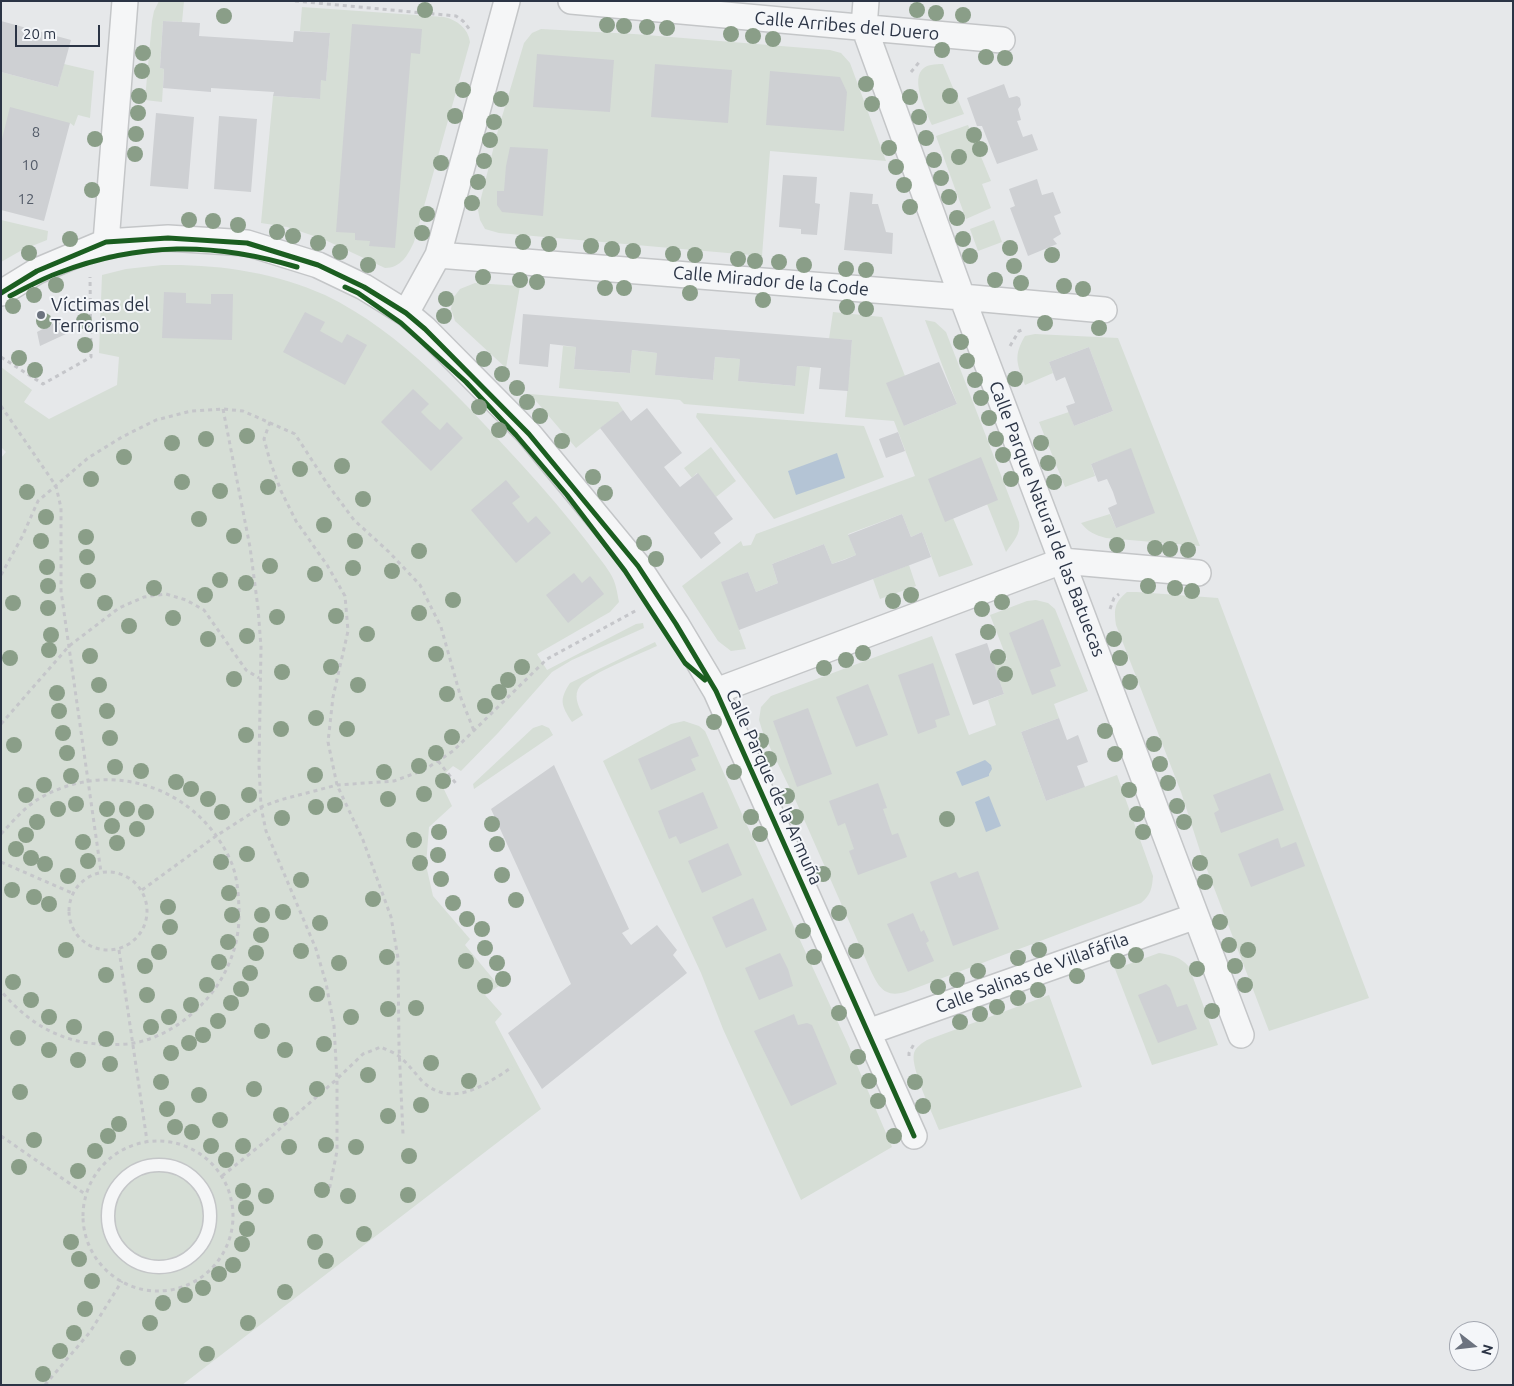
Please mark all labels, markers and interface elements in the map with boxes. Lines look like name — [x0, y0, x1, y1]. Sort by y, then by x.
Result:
street label: Calle Arribes del Duero — [754, 7, 940, 45]
scale bar — [18, 15, 102, 47]
text: 20 m — [23, 25, 56, 42]
house number: 8 — [32, 123, 40, 141]
house number: 10 — [22, 156, 38, 174]
house number: 12 — [18, 190, 34, 208]
street label: Calle Mirador de la Code — [672, 262, 870, 300]
place label: Víctimas del Terrorismo — [51, 294, 149, 336]
marker: Víctimas del Terrorismo — [35, 309, 47, 321]
street label: Calle Parque Natural de las Batuecas — [984, 378, 1110, 660]
street label: Calle Parque de la Armuña — [721, 686, 827, 888]
street label: Calle Salinas de Villafáfila — [932, 928, 1132, 1018]
north arrow — [1449, 1321, 1499, 1371]
text: N — [1478, 1343, 1497, 1357]

